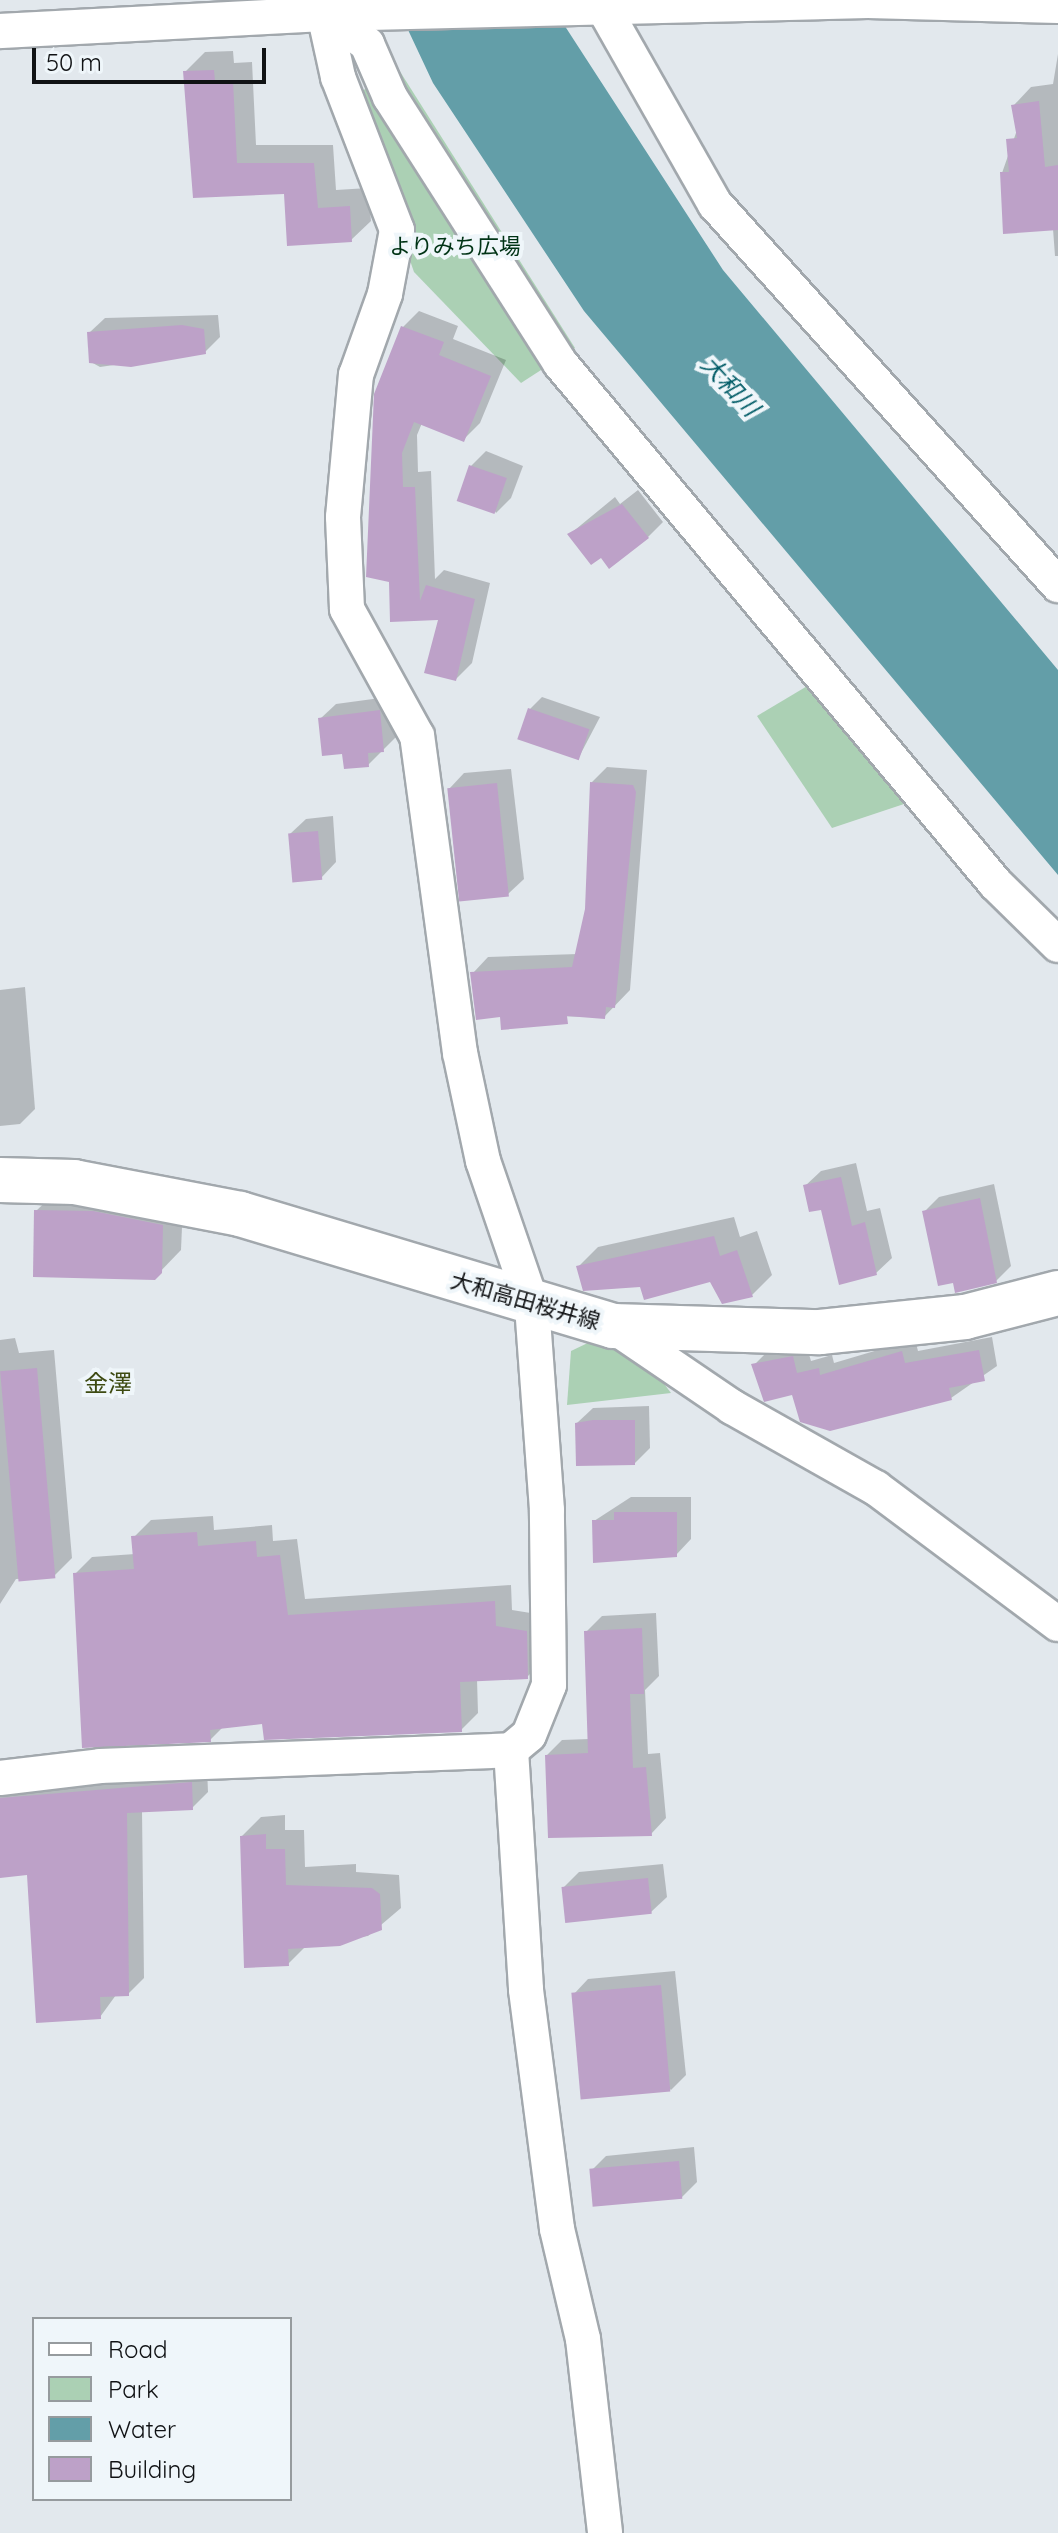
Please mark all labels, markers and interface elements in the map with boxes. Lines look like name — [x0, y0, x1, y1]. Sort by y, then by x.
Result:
scale bar — [36, 32, 270, 82]
text: 50 m — [46, 47, 102, 77]
park label: よりみち広場 — [389, 234, 521, 260]
water label: 大和川 — [695, 350, 765, 422]
street label: 大和高田桜井線 — [447, 1267, 603, 1335]
district label: 金澤 — [84, 1370, 132, 1398]
legend — [32, 2317, 292, 2501]
text: Road — [108, 2334, 168, 2364]
text: Park — [108, 2374, 159, 2404]
text: Water — [108, 2414, 176, 2444]
text: Building — [108, 2454, 196, 2484]

